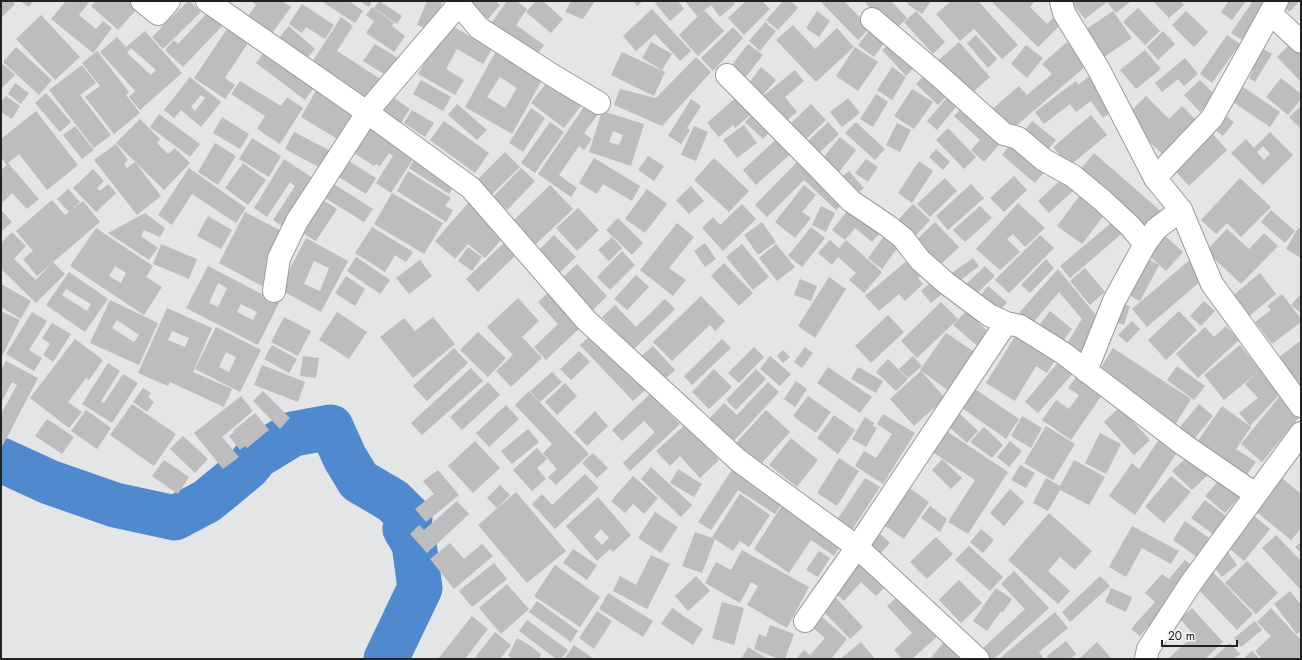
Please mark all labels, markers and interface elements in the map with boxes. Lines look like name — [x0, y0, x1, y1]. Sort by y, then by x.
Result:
scale bar — [1162, 622, 1237, 648]
text: 20 m — [1168, 627, 1195, 645]

